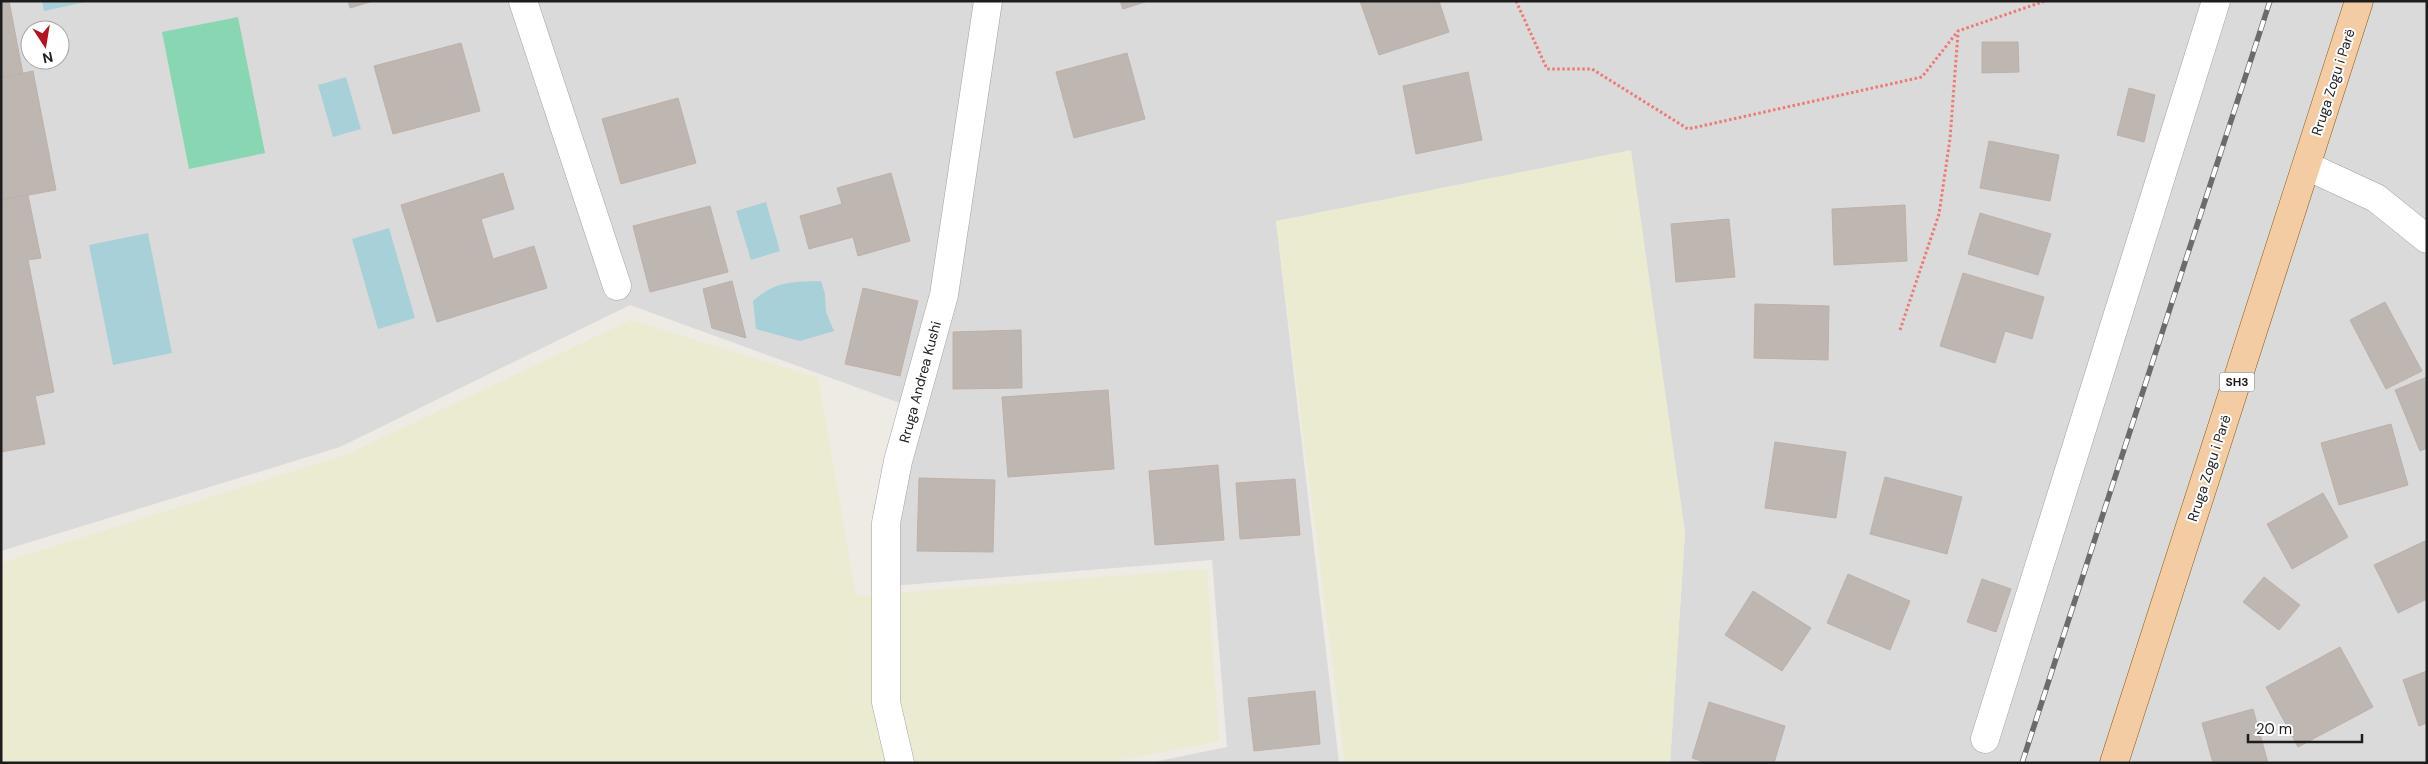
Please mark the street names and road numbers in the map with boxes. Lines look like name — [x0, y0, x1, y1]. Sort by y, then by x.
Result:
street label: Rruga Zogu i Parë — [2307, 26, 2359, 138]
street label: Rruga Andrea Kushi — [895, 319, 945, 445]
road number: SH3 — [2220, 372, 2254, 392]
street label: Rruga Zogu i Parë — [2183, 412, 2235, 524]

